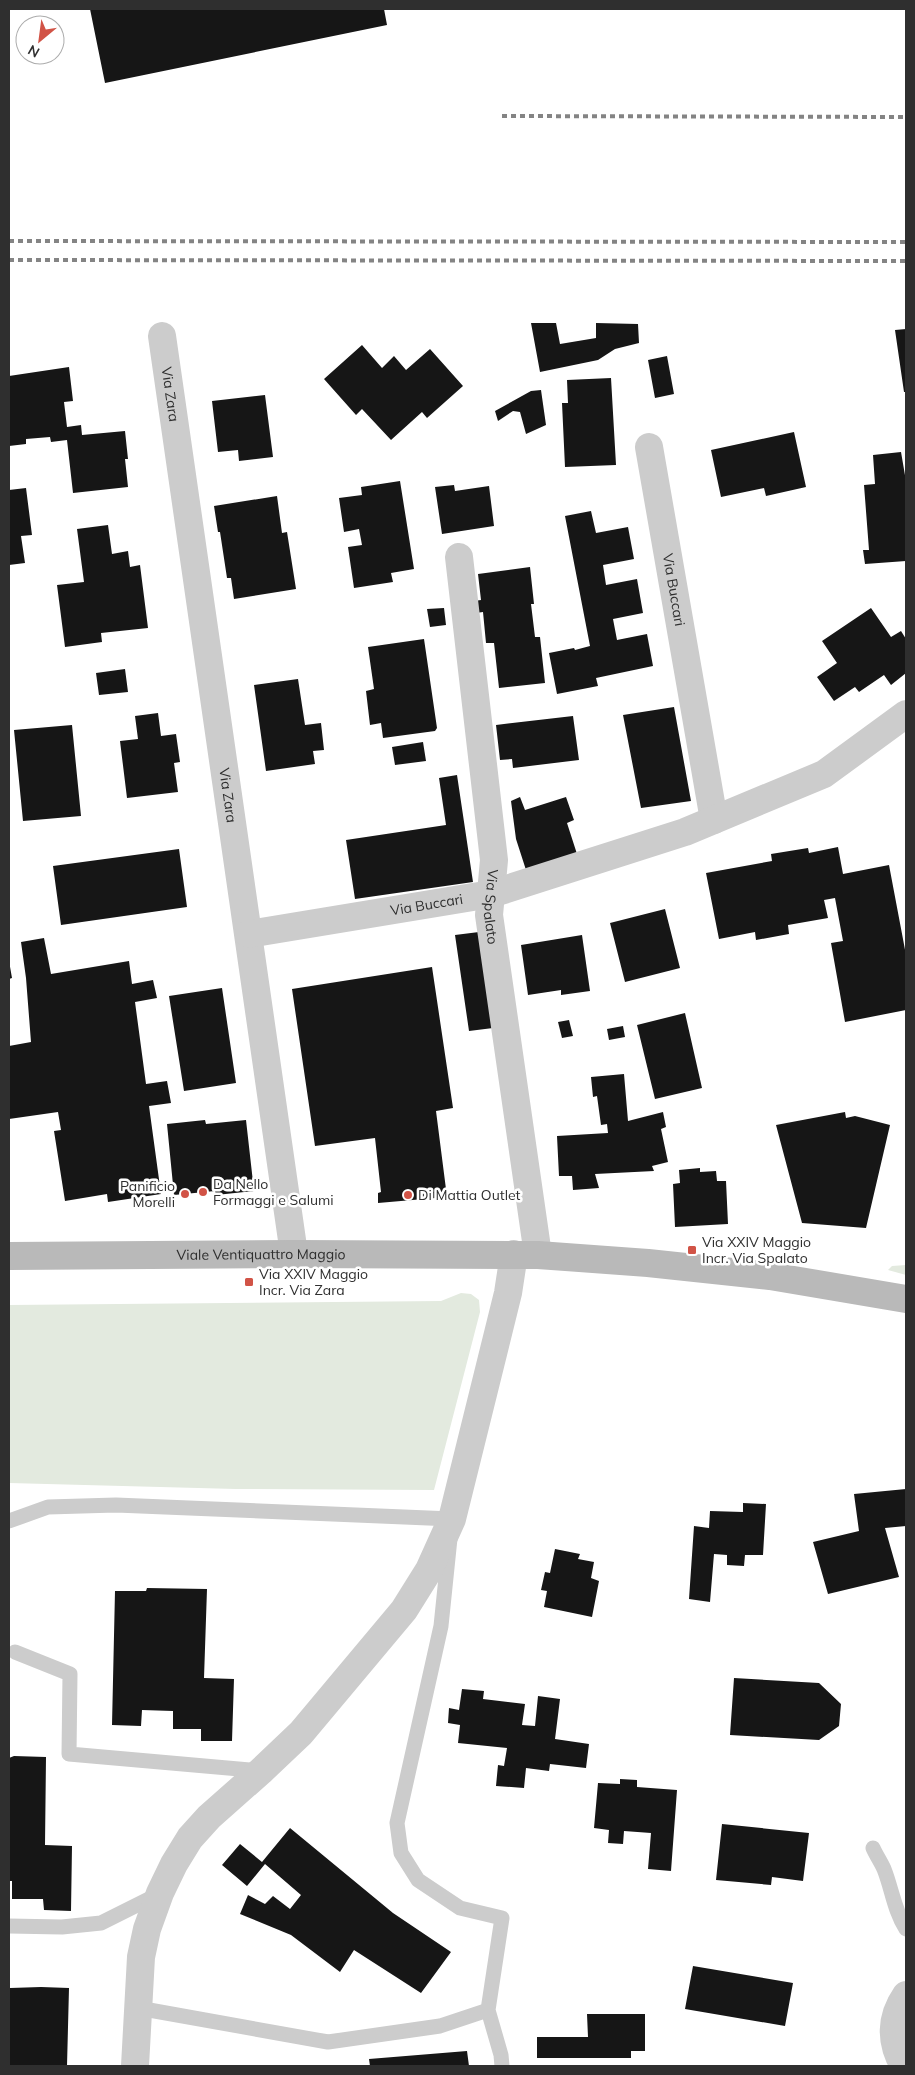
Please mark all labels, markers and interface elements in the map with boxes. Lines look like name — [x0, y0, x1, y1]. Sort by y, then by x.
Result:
north arrow — [15, 15, 65, 65]
text: N — [25, 41, 43, 62]
street label: Via Zara — [158, 366, 183, 423]
street label: Via Buccari — [659, 552, 689, 628]
street label: Via Zara — [215, 767, 241, 824]
street label: Via Spalato — [480, 868, 502, 945]
street label: Via Buccari — [389, 890, 464, 920]
place label: Da Nello Formaggi e Salumi — [213, 1175, 334, 1209]
place label: Panificio Morelli — [120, 1177, 175, 1211]
marker: Da Nello Formaggi e Salumi — [197, 1186, 209, 1198]
place label: Di Mattia Outlet — [418, 1186, 521, 1204]
marker: Panificio Morelli — [179, 1188, 191, 1200]
marker: Di Mattia Outlet — [402, 1189, 414, 1201]
place label: Via XXIV Maggio Incr. Via Spalato — [702, 1233, 811, 1267]
marker: Via XXIV Maggio Incr. Via Spalato — [686, 1244, 698, 1256]
street label: Viale Ventiquattro Maggio — [176, 1245, 346, 1264]
place label: Via XXIV Maggio Incr. Via Zara — [259, 1265, 368, 1299]
marker: Via XXIV Maggio Incr. Via Zara — [243, 1276, 255, 1288]

